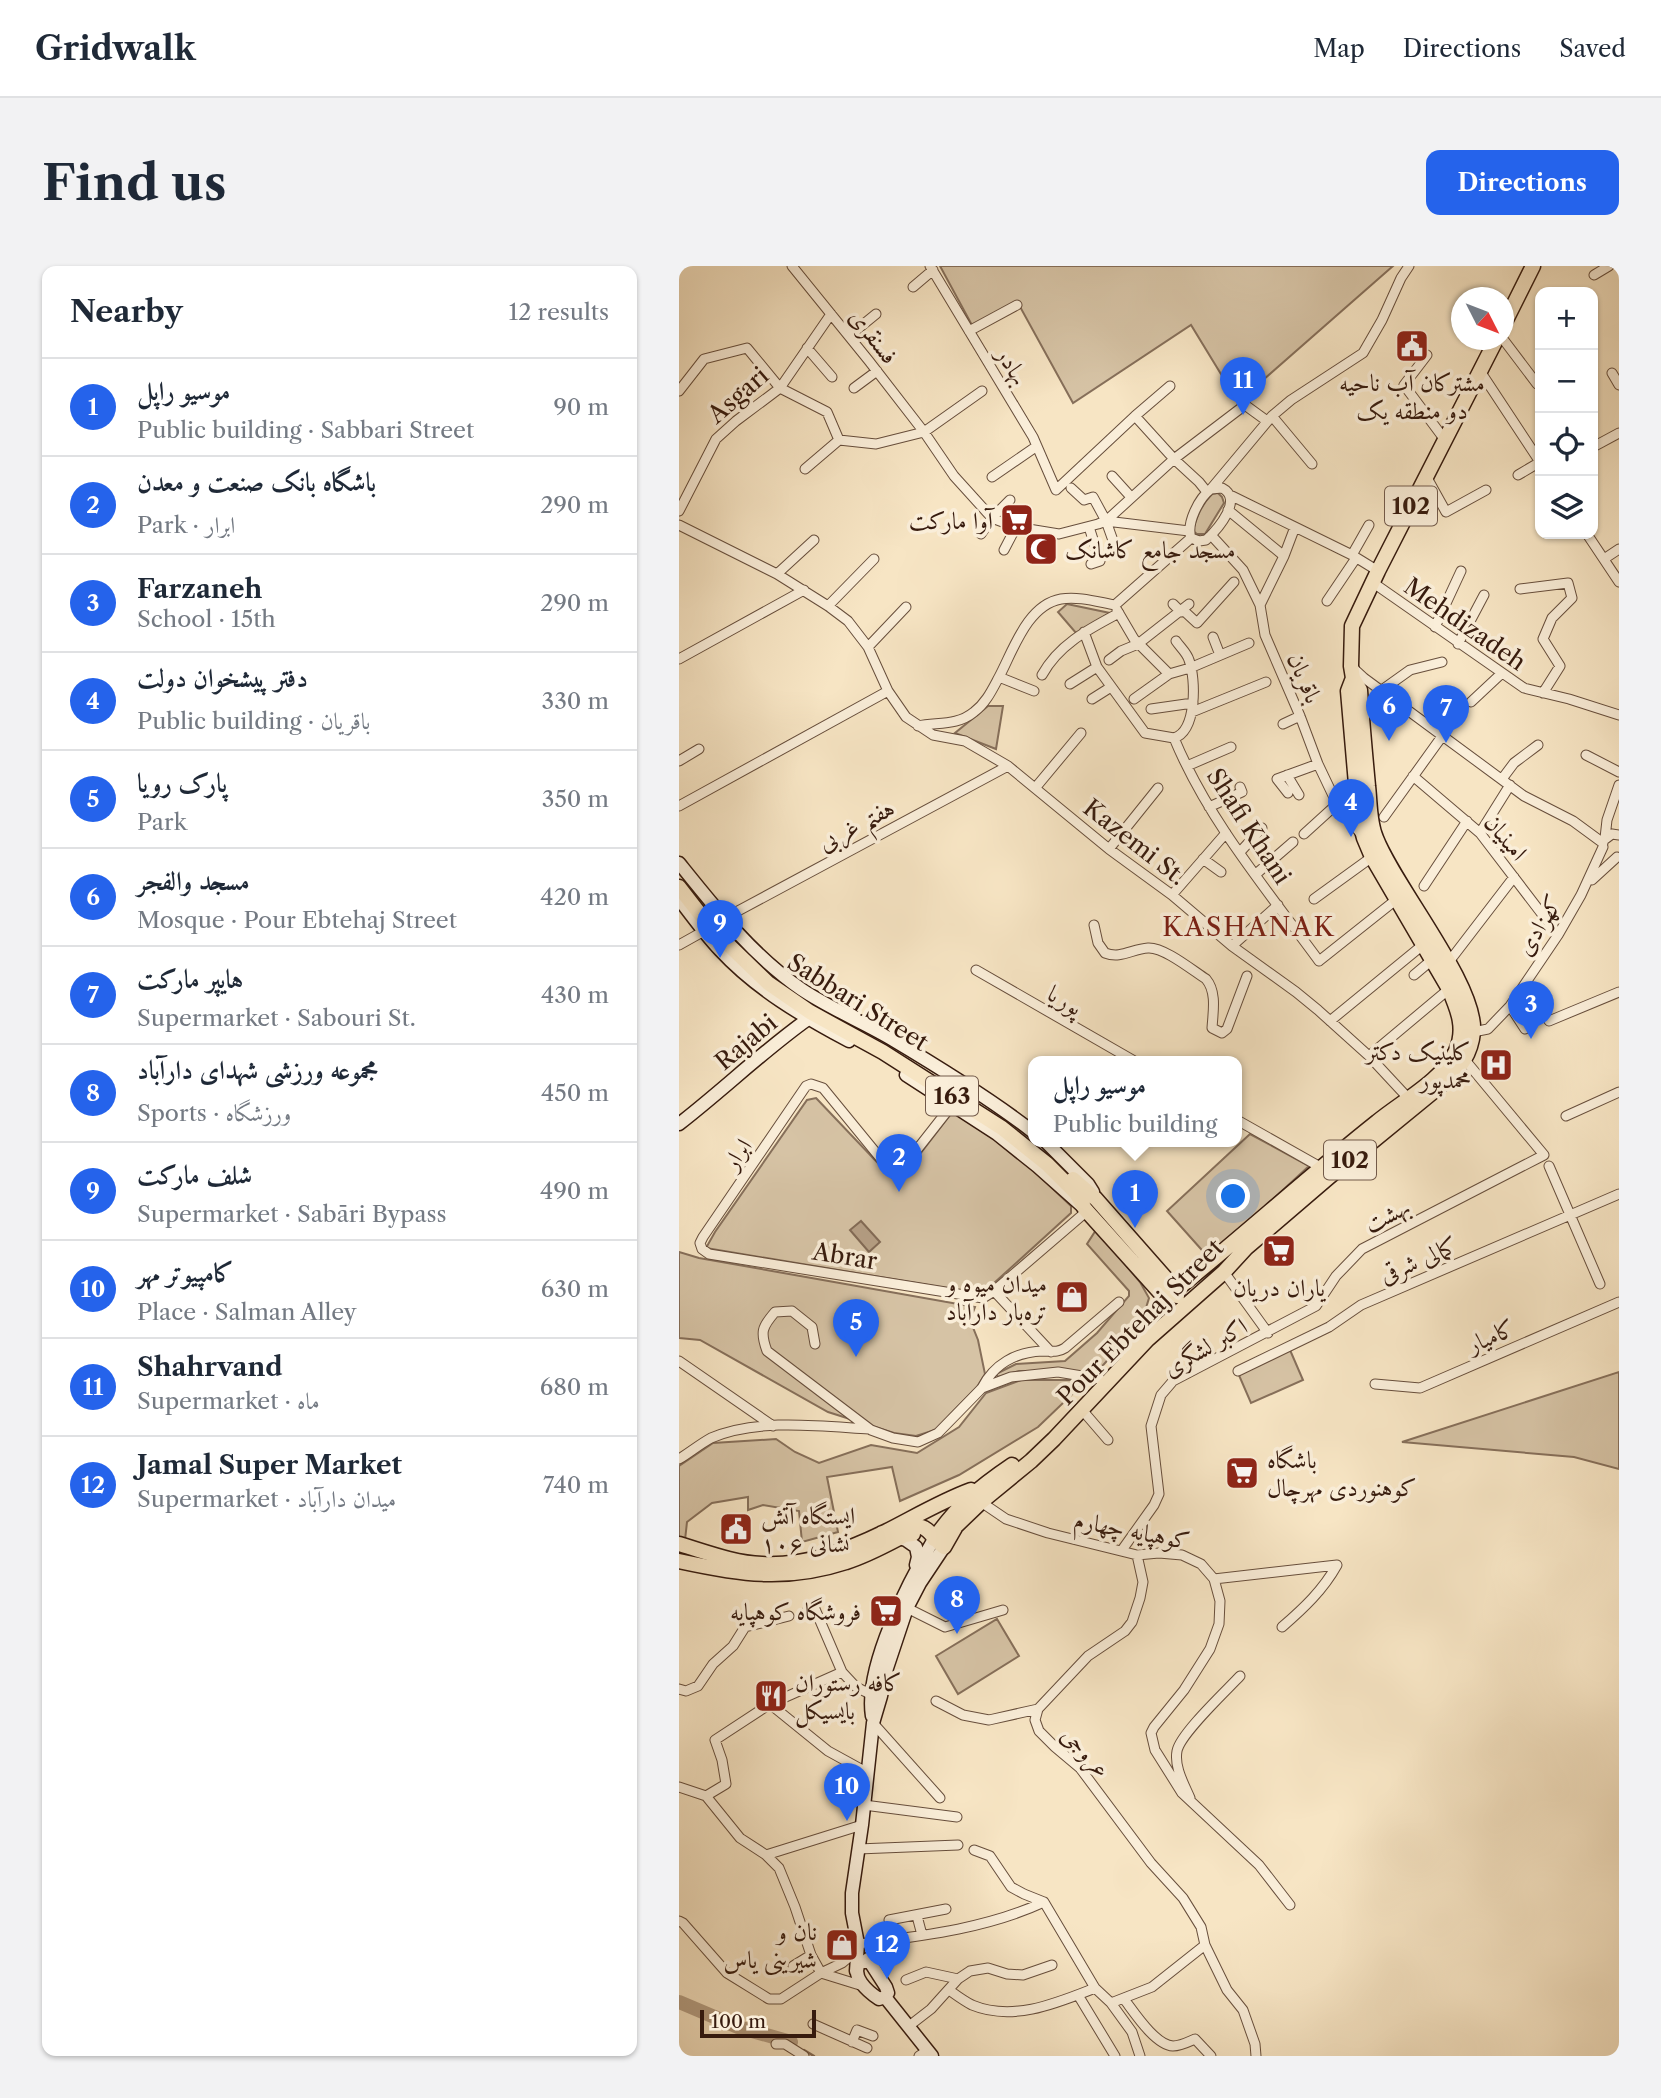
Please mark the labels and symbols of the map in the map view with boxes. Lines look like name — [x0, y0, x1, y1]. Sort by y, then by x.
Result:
north arrow — [1451, 287, 1514, 350]
street label: فسنقری — [843, 303, 905, 370]
public building icon: مشترکان آب ناحیه دو منطقه یک — [1393, 327, 1431, 365]
street label: بهادر — [989, 340, 1035, 391]
pin: 11 — [1220, 357, 1266, 415]
street label: Asgari — [701, 361, 774, 430]
place label: مشترکان آب ناحیه دو منطقه یک — [1339, 368, 1485, 426]
road number: 102 — [1385, 486, 1437, 526]
supermarket icon: آوا مارکت — [998, 501, 1036, 539]
place label: آوا مارکت — [909, 506, 996, 535]
mosque icon: مسجد جامع کاشانک — [1022, 530, 1060, 568]
place label: مسجد جامع کاشانک — [1065, 535, 1236, 572]
street label: Mehdizadeh — [1398, 571, 1532, 677]
street label: باقریان — [1281, 648, 1329, 708]
pin: 6 — [1366, 683, 1412, 741]
pin: 7 — [1423, 685, 1469, 743]
street label: Shafi Khani — [1201, 763, 1297, 889]
pin: 4 — [1328, 779, 1374, 837]
street label: هفتم غربی — [813, 793, 904, 866]
street label: Kazemi St. — [1078, 793, 1192, 891]
street label: امینیان — [1478, 808, 1534, 866]
street label: کهزادی — [1509, 889, 1570, 961]
pin: 9 — [697, 900, 743, 958]
district label: KASHANAK — [1162, 911, 1336, 943]
street label: Sabbari Street — [782, 947, 934, 1057]
street label: پوریا — [1041, 979, 1089, 1025]
pin: 3 — [1508, 981, 1554, 1039]
street label: Rajabi — [709, 1008, 783, 1076]
place label: کلینیک دکتر محمدپور — [1363, 1037, 1471, 1097]
hospital icon: کلینیک دکتر محمدپور — [1477, 1046, 1515, 1084]
road number: 163 — [926, 1076, 978, 1116]
street label: ابرار — [715, 1133, 758, 1177]
pin: 2 — [876, 1134, 922, 1192]
road number: 102 — [1324, 1140, 1376, 1180]
pin: 1 — [1112, 1170, 1158, 1228]
your location — [1216, 1179, 1250, 1213]
street label: بهشت — [1359, 1191, 1415, 1240]
street label: کمالی شرقی — [1375, 1231, 1462, 1291]
supermarket icon: یاران دریان — [1260, 1232, 1298, 1270]
street label: Pour Ebtehaj Street — [1051, 1233, 1229, 1411]
street label: Abrar — [810, 1236, 879, 1275]
place label: میدان میوه و تره‌بار دارآباد — [944, 1269, 1047, 1326]
place label: یاران دریان — [1233, 1273, 1326, 1303]
shop icon: میدان میوه و تره‌بار دارآباد — [1053, 1278, 1091, 1316]
pin: 5 — [833, 1299, 879, 1357]
street label: اکبر لشگری — [1158, 1311, 1253, 1384]
street label: کامیار — [1461, 1313, 1519, 1360]
place label: باشگاه کوهنوردی مهرچال — [1267, 1445, 1417, 1505]
supermarket icon: باشگاه کوهنوردی مهرچال — [1223, 1454, 1261, 1492]
place label: ایستگاه آتش نشانی ۱۰۶ — [761, 1501, 855, 1558]
street label: کوهپایه چهارم — [1070, 1505, 1192, 1562]
public building icon: ایستگاه آتش نشانی ۱۰۶ — [717, 1510, 755, 1548]
pin: 8 — [934, 1576, 980, 1634]
supermarket icon: فروشگاه کوهپایه — [867, 1592, 905, 1630]
place label: فروشگاه کوهپایه — [730, 1597, 861, 1628]
place label: کافه رستوران بایسیکل — [795, 1668, 902, 1728]
restaurant icon: کافه رستوران بایسیکل — [752, 1677, 790, 1715]
street label: عروجی — [1053, 1721, 1117, 1785]
pin: 10 — [824, 1763, 870, 1821]
place label: نان و شیرینی یاس — [724, 1917, 817, 1976]
pin: 12 — [864, 1921, 910, 1979]
shop icon: نان و شیرینی یاس — [823, 1926, 861, 1964]
scale bar — [700, 2007, 815, 2039]

